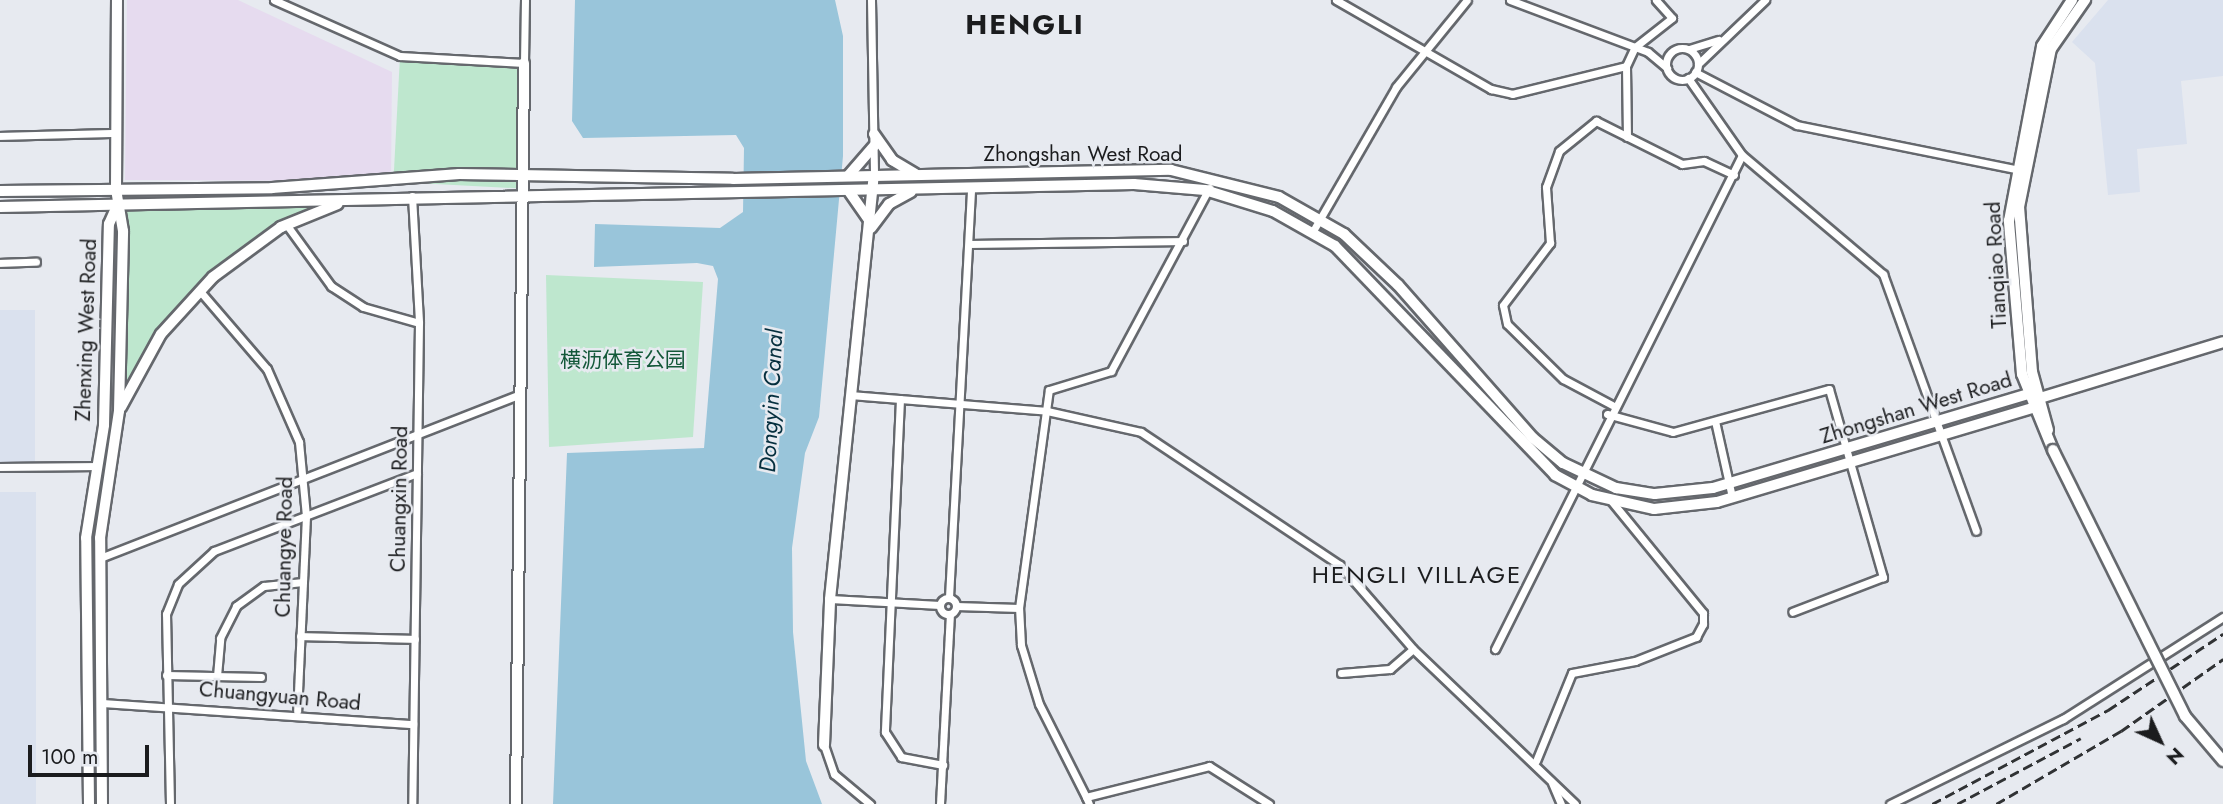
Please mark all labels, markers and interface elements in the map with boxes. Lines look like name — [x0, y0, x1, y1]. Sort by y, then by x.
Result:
district label: HENGLI — [966, 8, 1084, 42]
street label: Zhongshan West Road — [984, 141, 1182, 167]
street label: Tianqiao Road — [1980, 201, 2012, 329]
street label: Zhenxing West Road — [70, 238, 102, 422]
water label: Dongyin Canal — [753, 329, 789, 473]
park label: 横沥体育公园 — [560, 347, 686, 373]
street label: Zhongshan West Road — [1817, 367, 2015, 449]
street label: Chuangxin Road — [385, 426, 413, 572]
street label: Chuangye Road — [270, 476, 298, 618]
district label: HENGLI VILLAGE — [1314, 561, 1520, 589]
street label: Chuangyuan Road — [198, 676, 362, 716]
north arrow — [2125, 706, 2195, 776]
scale bar — [32, 730, 152, 774]
text: N — [2160, 741, 2190, 771]
text: 100 m — [41, 742, 98, 772]

